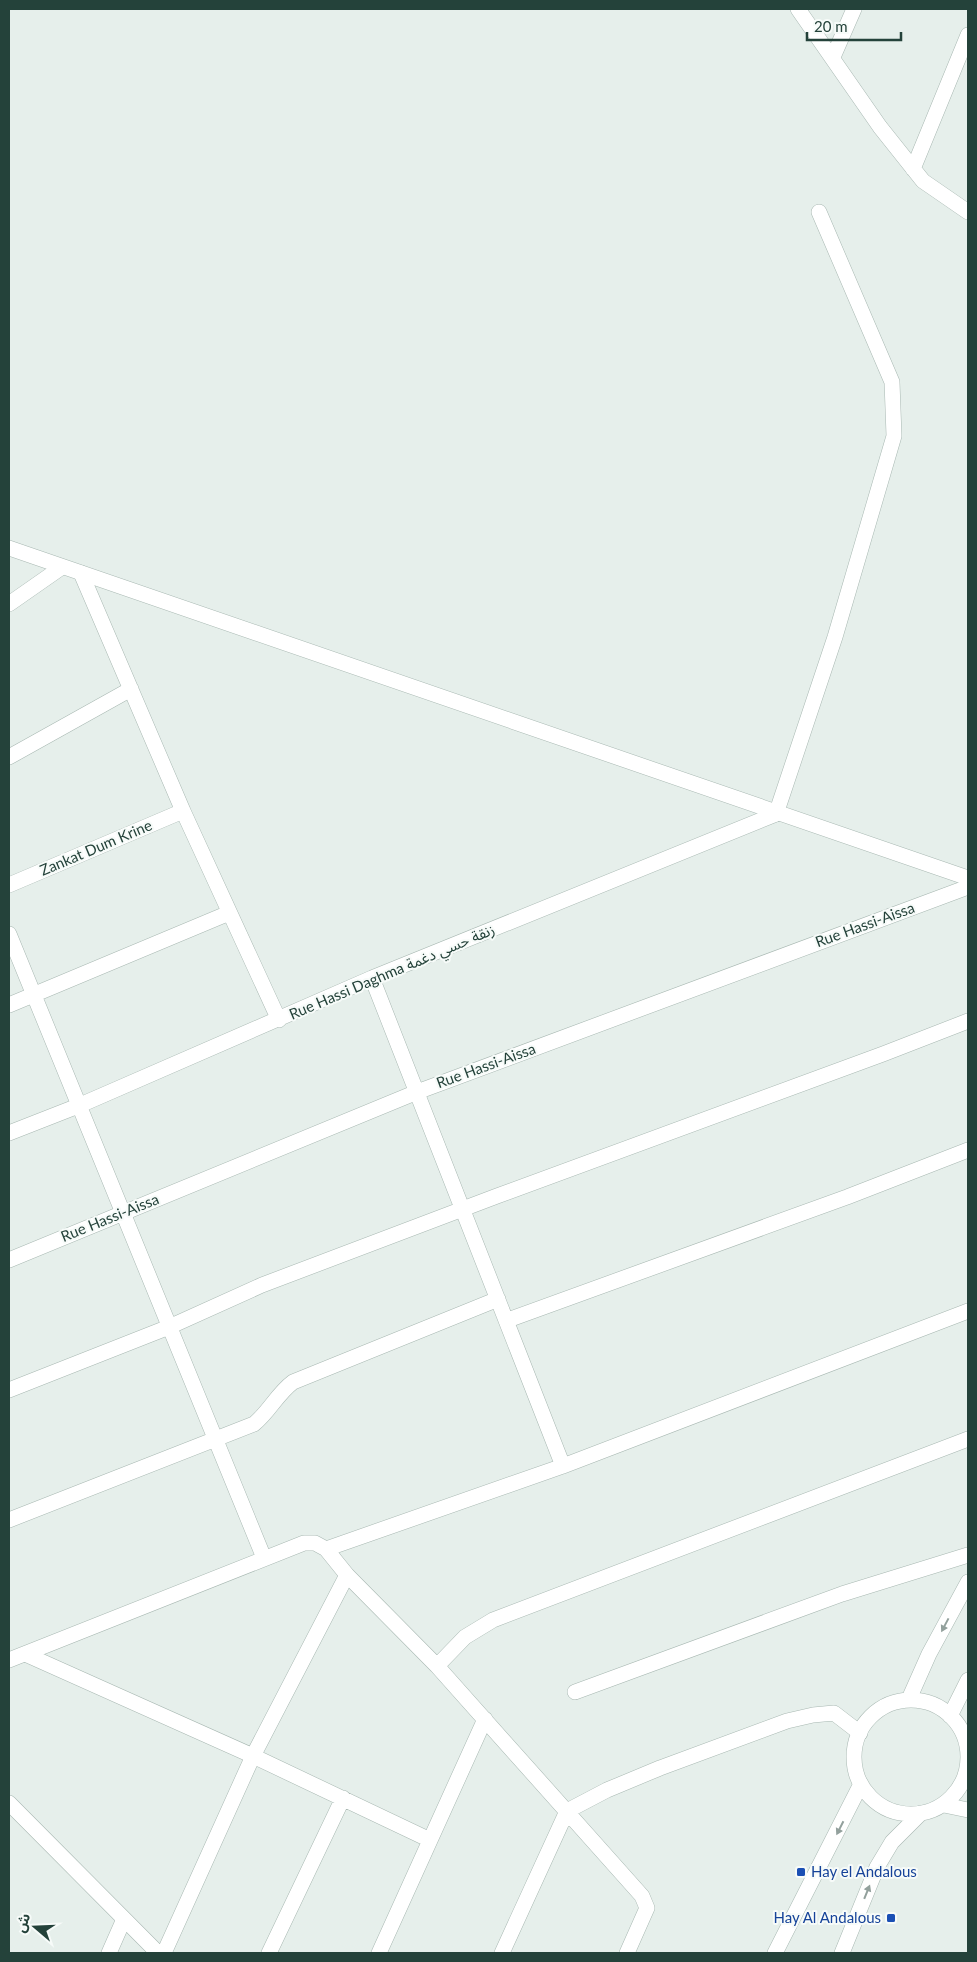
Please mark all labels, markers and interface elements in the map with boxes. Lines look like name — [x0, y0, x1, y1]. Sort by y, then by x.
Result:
scale bar — [807, 10, 901, 42]
text: 20 m — [814, 17, 848, 35]
street label: Zankat Dum Krine — [37, 815, 154, 879]
street label: Rue Hassi-Aissa — [813, 898, 917, 950]
street label: Rue Hassi Daghma زنقة حسي دغمة — [286, 920, 498, 1026]
street label: Rue Hassi-Aissa — [434, 1039, 538, 1091]
street label: Rue Hassi-Aissa — [58, 1189, 161, 1245]
one-way arrow — [941, 1617, 949, 1632]
one-way arrow — [836, 1821, 844, 1835]
place label: Hay el Andalous — [811, 1862, 917, 1880]
marker: Hay el Andalous — [795, 1866, 807, 1878]
one-way arrow — [863, 1885, 871, 1899]
north arrow — [10, 1902, 60, 1952]
place label: Hay Al Andalous — [774, 1908, 881, 1926]
text: ش — [11, 1911, 33, 1934]
marker: Hay Al Andalous — [885, 1912, 897, 1924]

